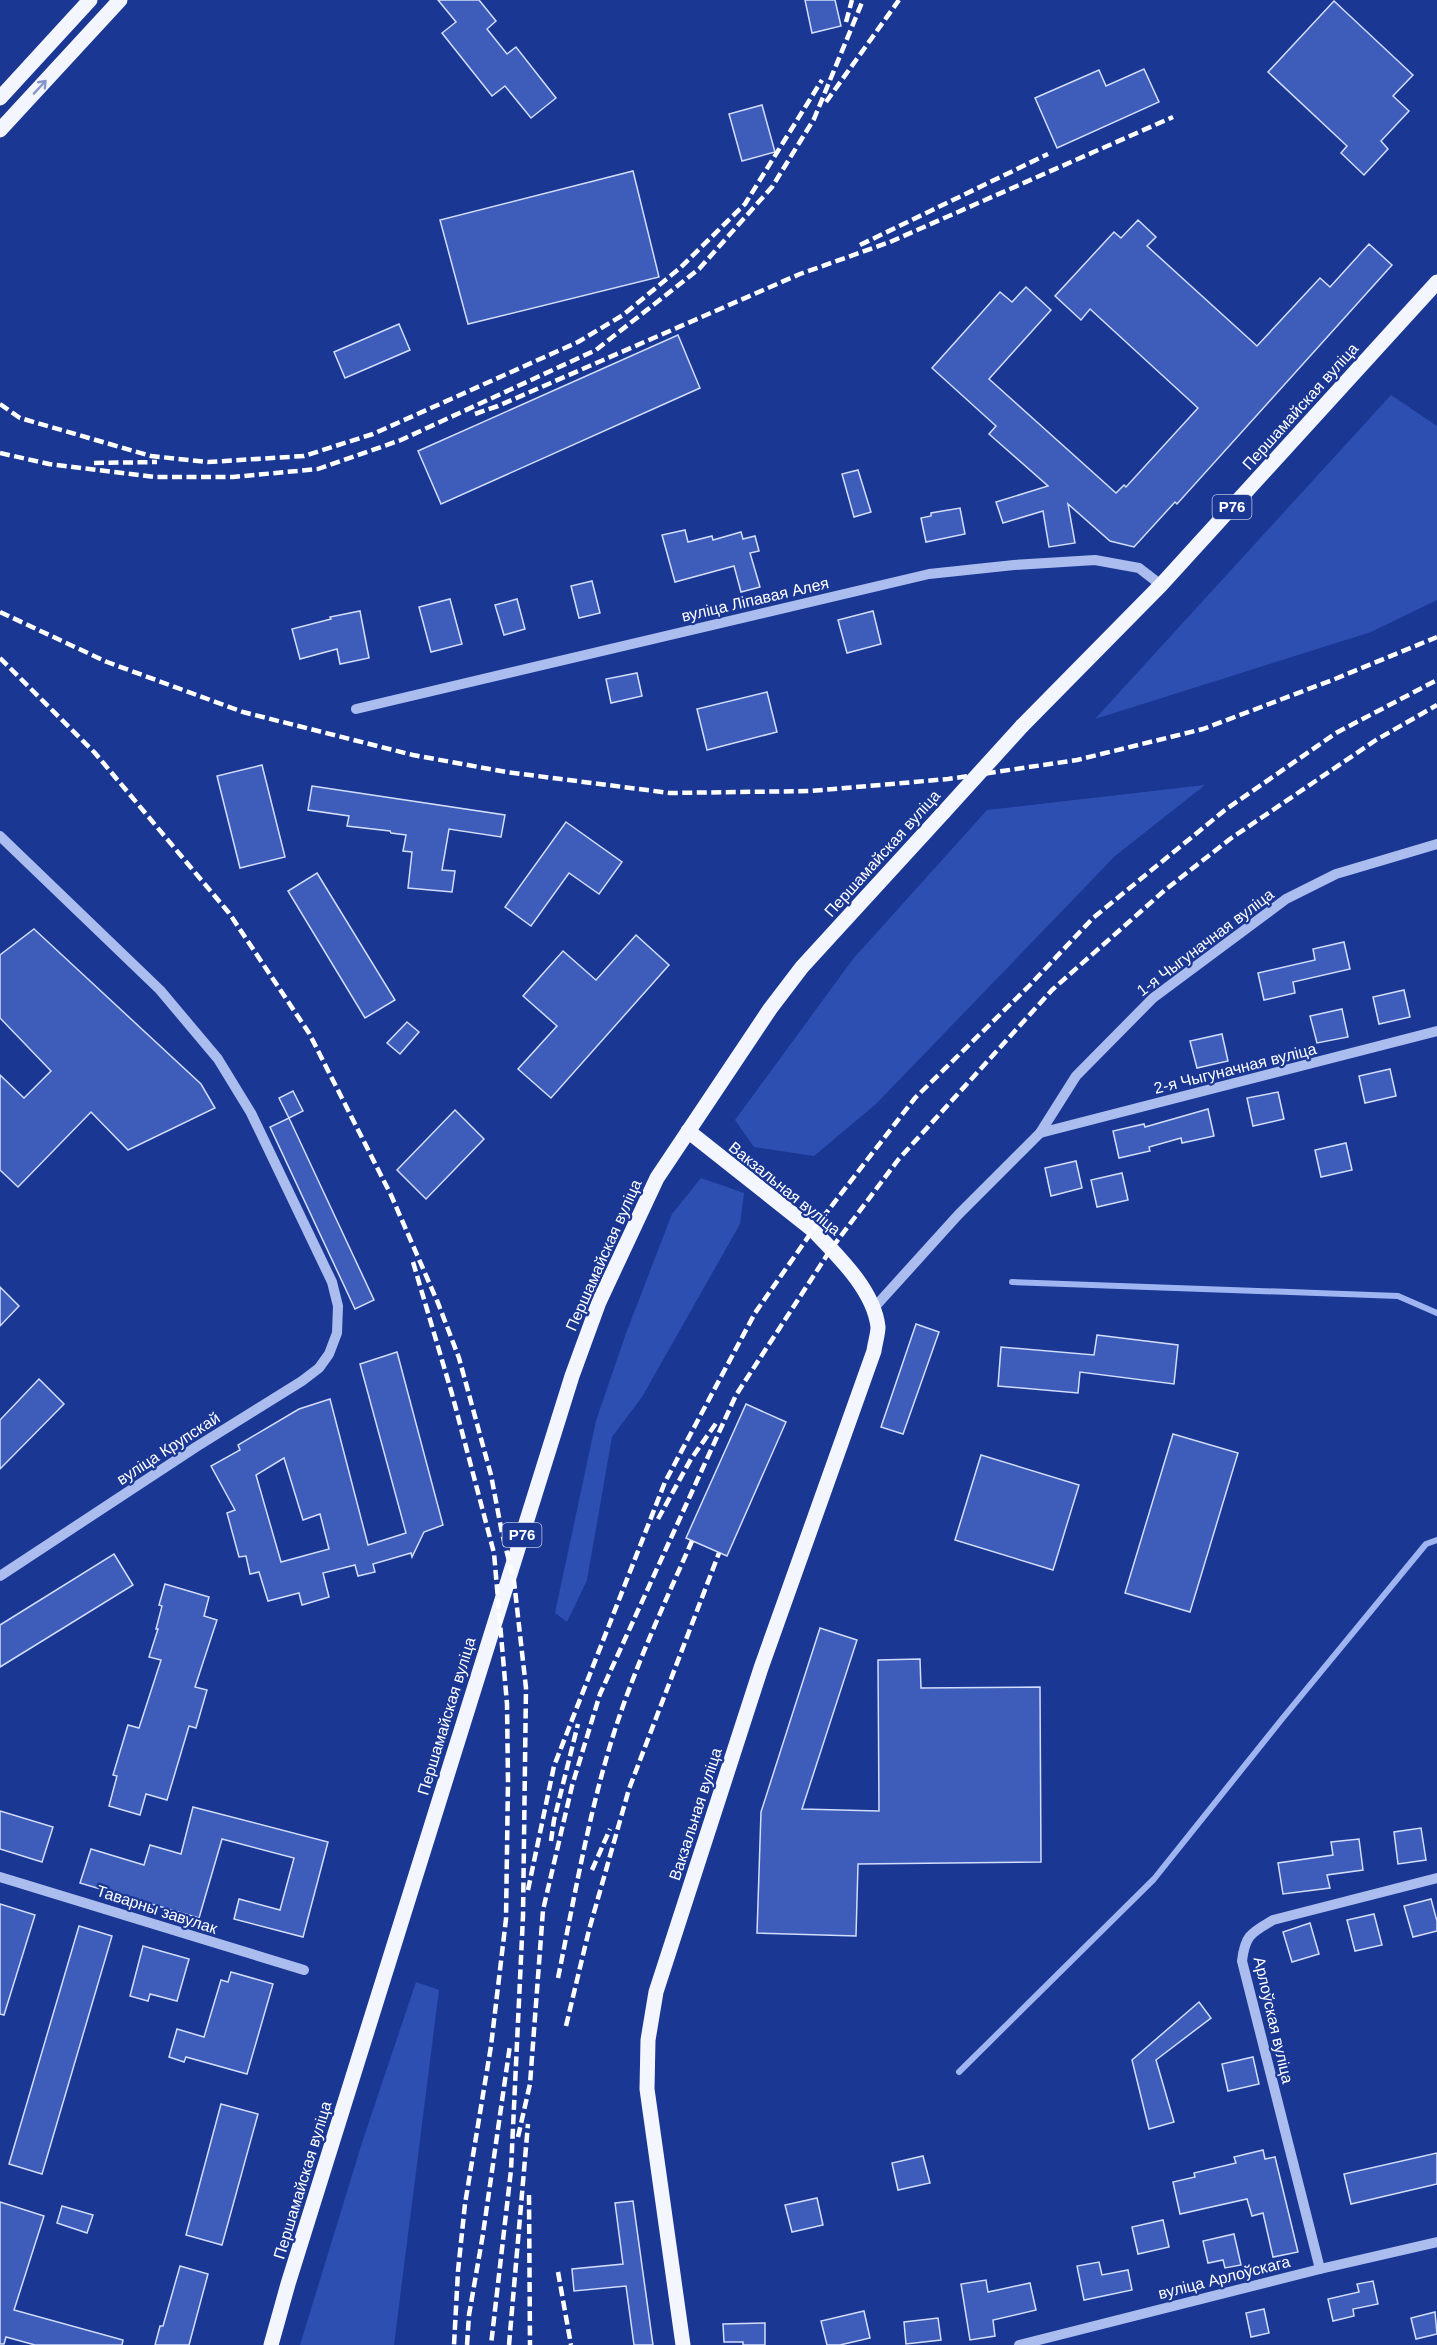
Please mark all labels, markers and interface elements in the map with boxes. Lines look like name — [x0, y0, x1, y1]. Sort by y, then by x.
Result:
one-way arrow — [33, 79, 47, 94]
street label: Першамайская вуліца — [1239, 340, 1362, 473]
road number: Р76 — [1212, 495, 1252, 519]
street label: вуліца Ліпавая Алея — [680, 574, 830, 625]
street label: Першамайская вуліца — [821, 787, 944, 920]
street label: 1-я Чыгуначная вуліца — [1134, 885, 1277, 999]
street label: 2-я Чыгуначная вуліца — [1152, 1040, 1318, 1097]
street label: Вакзальная вуліца — [726, 1138, 844, 1239]
street label: Першамайская вуліца — [562, 1177, 645, 1334]
street label: вуліца Крупскай — [114, 1409, 223, 1488]
road number: Р76 — [502, 1523, 542, 1547]
street label: Першамайская вуліца — [414, 1635, 479, 1797]
street label: Вакзальная вуліца — [666, 1746, 725, 1883]
street label: Таварны завулак — [94, 1882, 220, 1937]
street label: Арлоўская вуліца — [1251, 1955, 1296, 2085]
street label: Першамайская вуліца — [270, 2099, 335, 2261]
street label: вуліца Арлоўскага — [1156, 2253, 1292, 2302]

